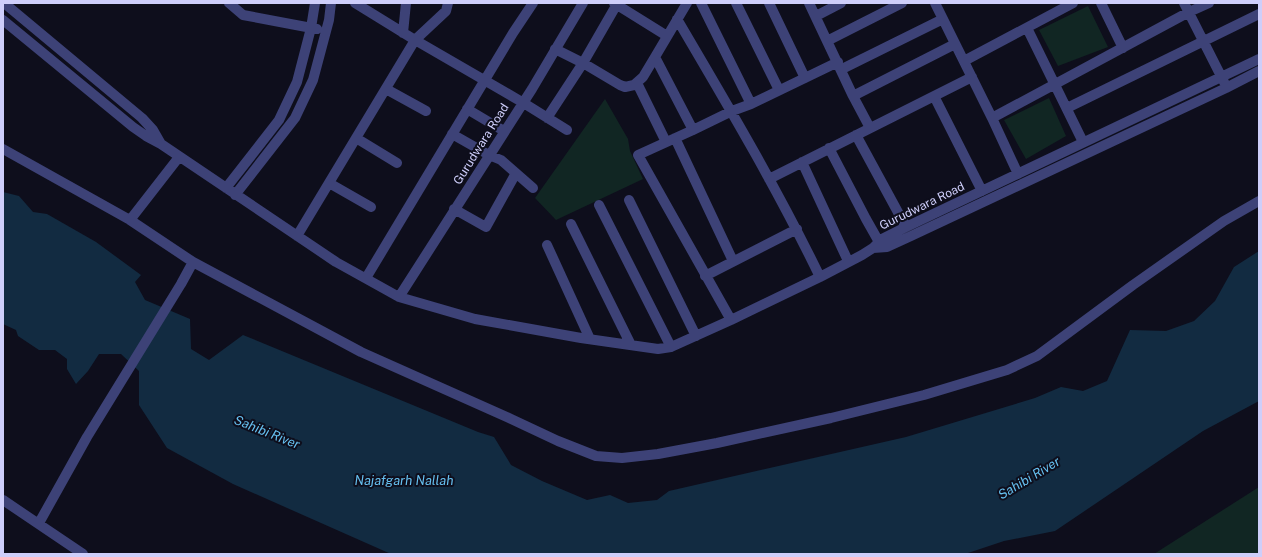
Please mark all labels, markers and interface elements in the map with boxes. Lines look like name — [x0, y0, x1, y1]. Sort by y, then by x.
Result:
street label: Gurudwara Road — [450, 101, 512, 187]
street label: Gurudwara Road — [877, 179, 967, 233]
water label: Sahibi River — [232, 412, 302, 452]
water label: Sahibi River — [995, 454, 1063, 502]
water label: Najafgarh Nallah — [354, 473, 454, 488]

